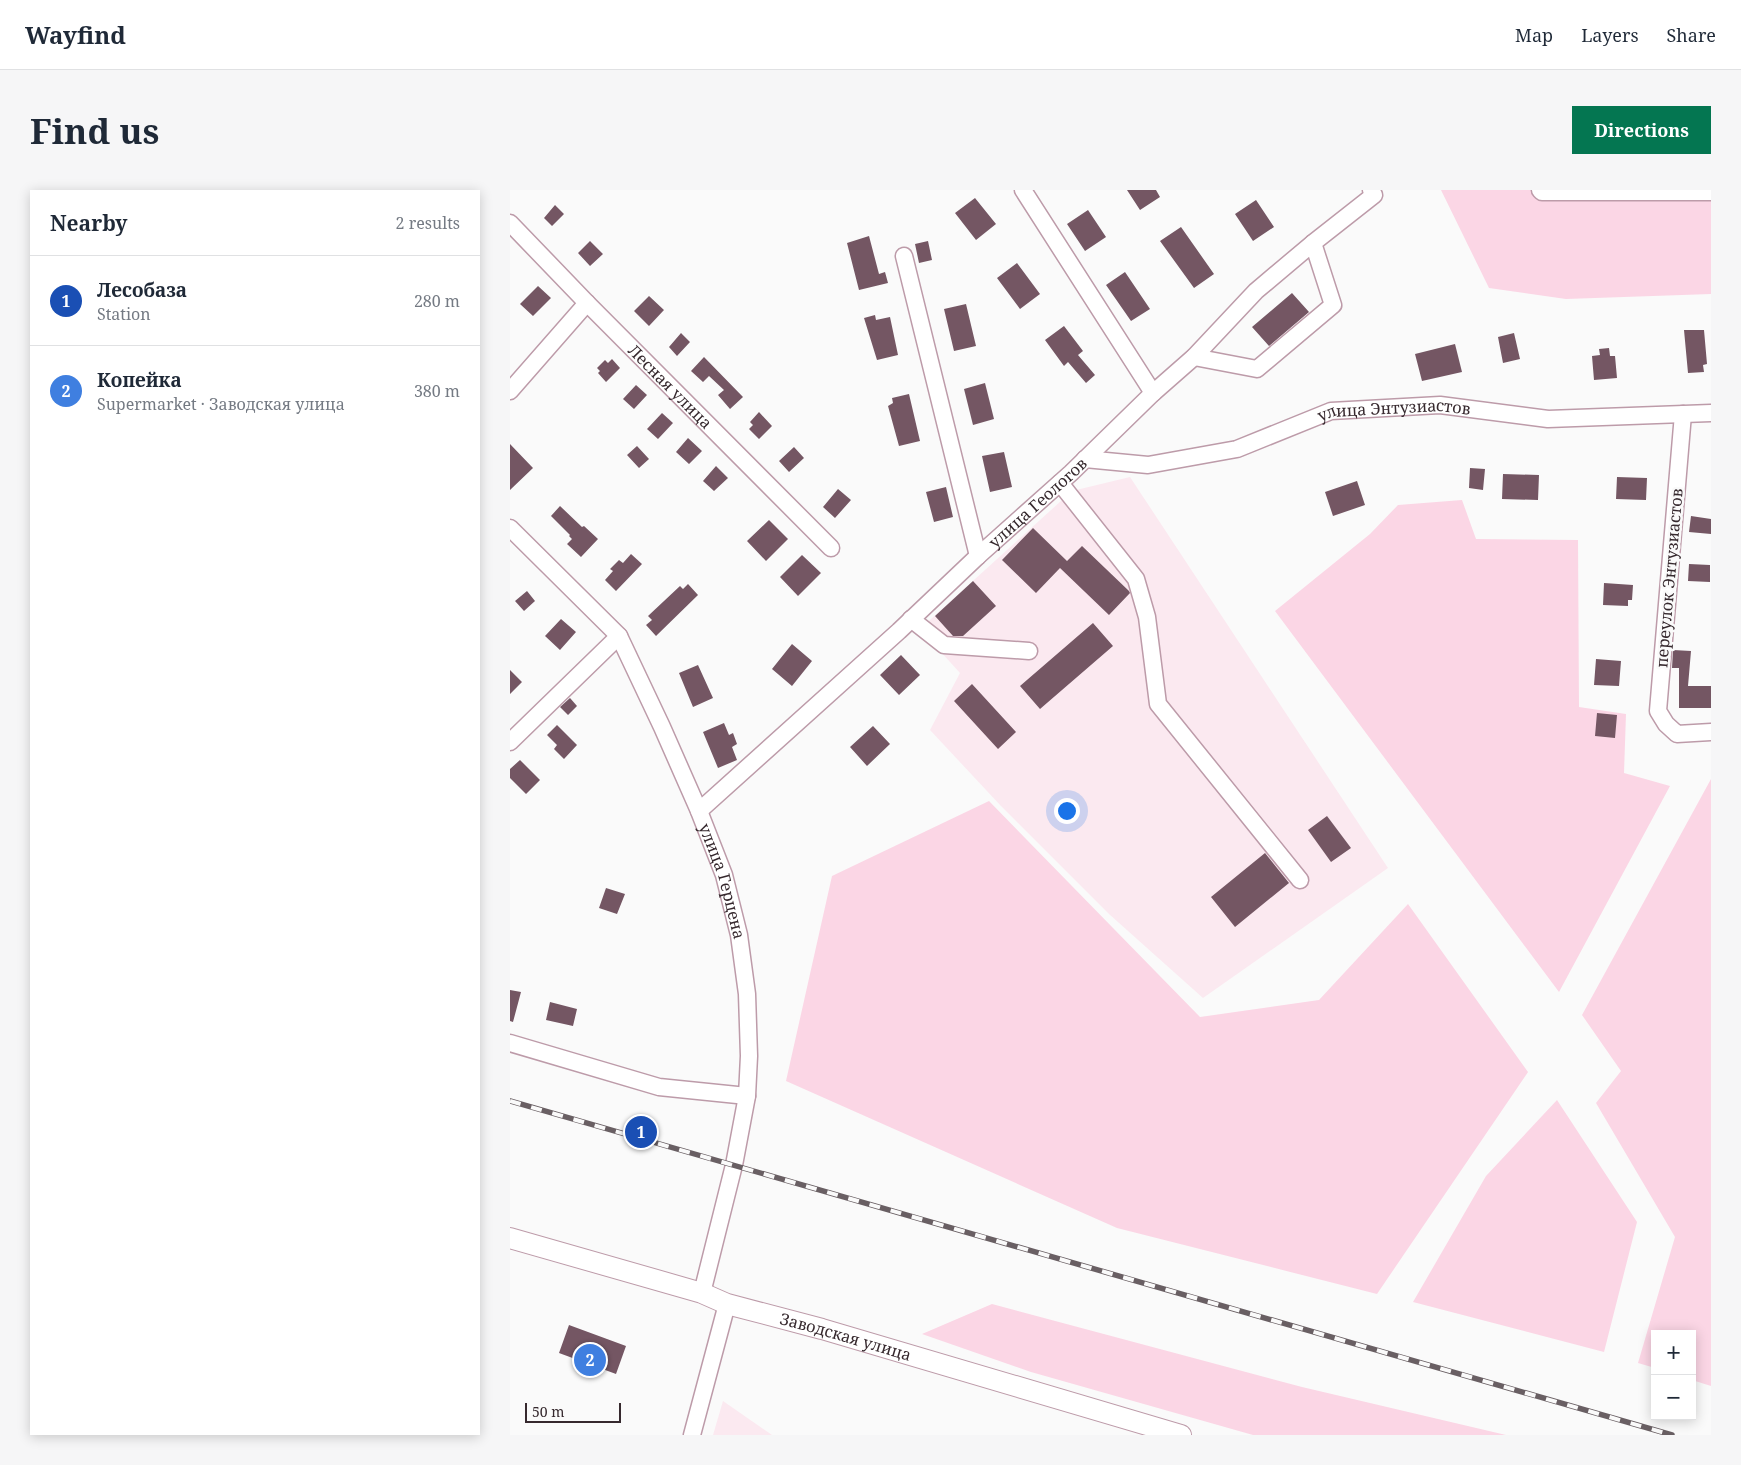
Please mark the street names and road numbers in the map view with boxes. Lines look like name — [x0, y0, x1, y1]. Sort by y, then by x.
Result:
street label: Лесная улица — [623, 340, 717, 434]
street label: улица Энтузиастов — [1314, 394, 1472, 426]
street label: улица Геологов — [984, 452, 1092, 553]
street label: переулок Энтузиастов — [1650, 487, 1688, 669]
street label: улица Герцена — [694, 820, 751, 941]
street label: Заводская улица — [777, 1307, 914, 1366]

